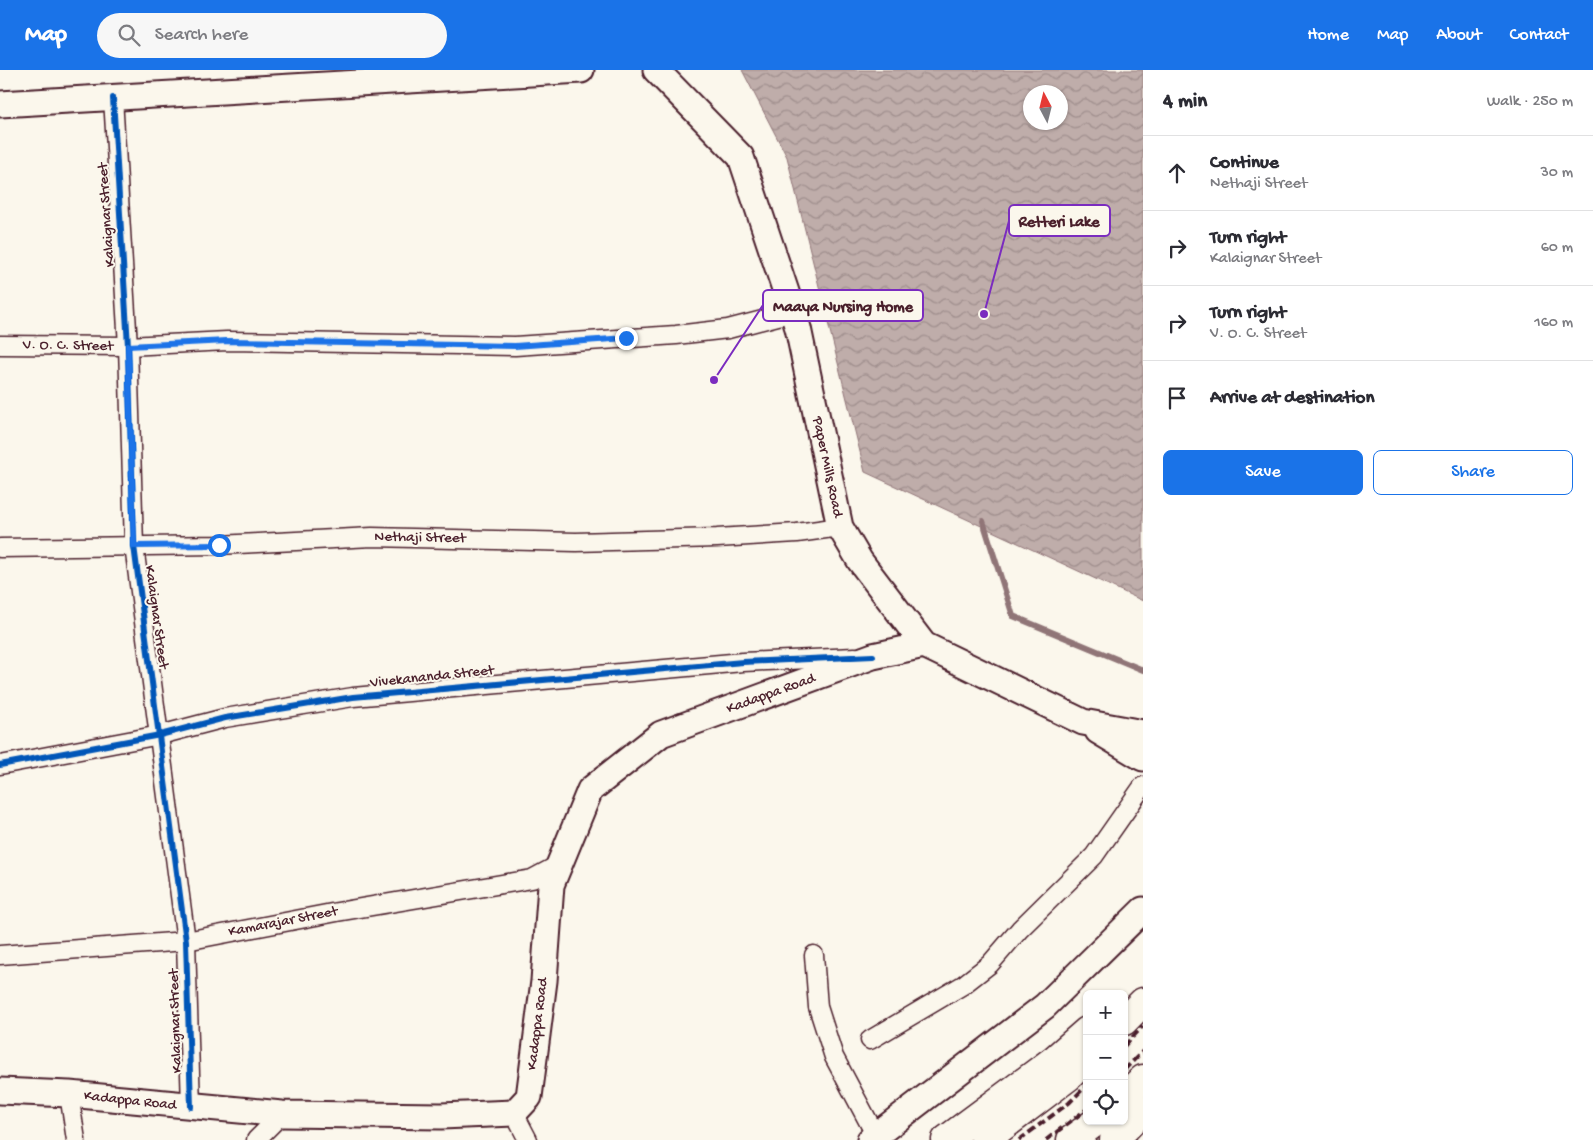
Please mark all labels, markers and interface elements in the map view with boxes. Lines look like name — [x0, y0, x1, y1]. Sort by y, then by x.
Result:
search box — [97, 13, 447, 58]
text: Map — [25, 21, 67, 50]
icon: search — [115, 21, 143, 49]
text: Search here — [155, 24, 248, 47]
text: Home — [1307, 25, 1349, 46]
text: Map — [1377, 25, 1408, 46]
text: About — [1436, 25, 1482, 46]
text: Contact — [1510, 25, 1568, 46]
north arrow — [1023, 85, 1068, 130]
text: 4 min — [1163, 90, 1207, 115]
text: Walk · 250 m — [1487, 93, 1573, 112]
text: Continue — [1210, 152, 1279, 175]
icon: ahead — [1163, 159, 1191, 187]
street label: Kalaignar Street — [94, 160, 120, 268]
text: 30 m — [1540, 164, 1573, 183]
text: Nethaji Street — [1210, 175, 1307, 194]
callout: Retteri Lake — [1009, 205, 1110, 236]
text: Retteri Lake — [1017, 214, 1100, 233]
text: Turn right — [1210, 227, 1286, 250]
icon: right — [1163, 234, 1191, 262]
text: 60 m — [1541, 239, 1573, 258]
text: Kalaignar Street — [1210, 250, 1321, 269]
callout: Maaya Nursing Home — [763, 290, 923, 321]
text: Maaya Nursing Home — [773, 299, 914, 318]
text: Turn right — [1210, 302, 1286, 325]
icon: right — [1163, 309, 1191, 337]
text: 160 m — [1534, 314, 1573, 333]
text: V. O. C. Street — [1210, 325, 1306, 344]
route end — [615, 327, 638, 350]
street label: V. O. C. Street — [22, 336, 115, 356]
icon: arrive — [1163, 384, 1191, 412]
text: Arrive at destination — [1210, 387, 1374, 410]
street label: Paper Mills Road — [807, 414, 847, 520]
button: Save — [1163, 450, 1363, 495]
button: Share — [1373, 450, 1573, 495]
street label: Nethaji Street — [374, 528, 468, 548]
route start — [208, 534, 231, 557]
street label: Kalaignar Street — [140, 564, 172, 672]
street label: Vivekananda Street — [368, 661, 497, 693]
street label: Kadappa Road — [724, 669, 819, 718]
street label: Kamarajar Street — [227, 902, 341, 941]
street label: Kalaignar Street — [165, 967, 187, 1073]
street label: Kadappa Road — [523, 975, 553, 1071]
map controls — [1083, 990, 1128, 1125]
button: + — [1083, 990, 1128, 1035]
button: − — [1083, 1035, 1128, 1080]
button: locate — [1083, 1080, 1128, 1125]
street label: Kadappa Road — [83, 1087, 178, 1115]

